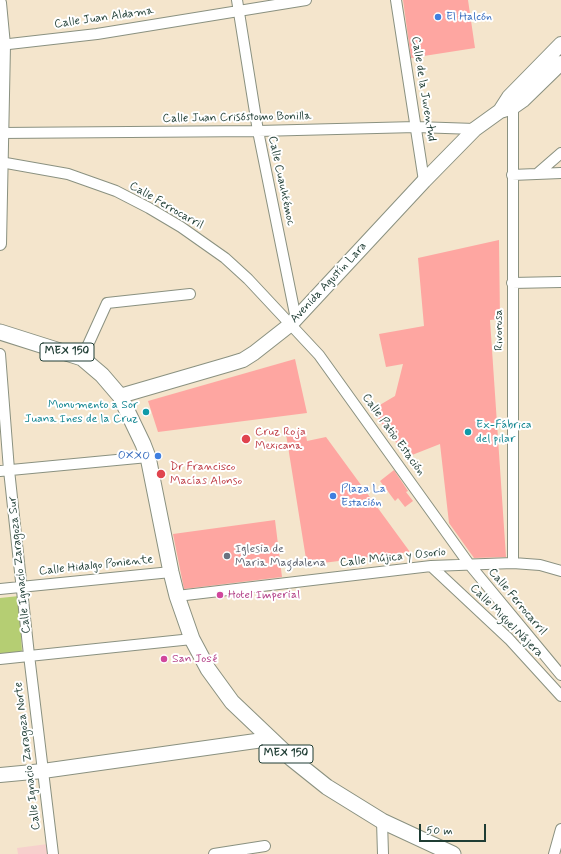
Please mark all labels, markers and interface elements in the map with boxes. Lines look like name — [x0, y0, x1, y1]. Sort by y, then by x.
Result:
street label: Calle Juan Aldama — [53, 4, 155, 32]
place label: El Halcón — [446, 10, 492, 24]
marker: El Halcón — [433, 12, 443, 22]
street label: Calle de la Juventud — [408, 35, 438, 143]
street label: Calle Juan Crisóstomo Bonilla — [162, 110, 312, 126]
street label: Calle Cuauhtémoc — [264, 135, 298, 227]
street label: Calle Ferrocarril — [126, 179, 206, 233]
street label: Avenida Agustín Lara — [288, 239, 370, 327]
street label: Rivorosa — [492, 309, 506, 351]
road number: MEX 150 — [40, 343, 94, 361]
street label: Calle Patio Estación — [358, 391, 428, 479]
place label: Monumento a Sor Juana Ines de la Cruz — [25, 398, 138, 426]
marker: Monumento a Sor Juana Ines de la Cruz — [141, 407, 151, 417]
place label: Ex-Fábrica del pilar — [476, 418, 531, 446]
place label: Cruz Roja Mexicana — [255, 425, 306, 453]
marker: Ex-Fábrica del pilar — [463, 427, 473, 437]
marker: Cruz Roja Mexicana — [240, 433, 252, 445]
place label: OXXO — [118, 449, 150, 463]
marker: OXXO — [153, 451, 163, 461]
place label: Dr Francisco Macías Alonso — [170, 460, 242, 488]
marker: Dr Francisco Macías Alonso — [155, 468, 167, 480]
place label: Plaza La Estación — [341, 482, 386, 510]
marker: Plaza La Estación — [328, 491, 338, 501]
street label: Calle Ignacio Zaragoza Sur — [6, 496, 34, 634]
place label: Iglesia de Maria Magdalena — [235, 542, 326, 570]
street label: Calle Mújica y Osorio — [339, 545, 447, 571]
marker: Iglesia de Maria Magdalena — [222, 551, 232, 561]
street label: Calle Hidalgo Poniente — [38, 553, 154, 579]
street label: Calle Ferrocarril — [485, 566, 549, 638]
street label: Calle Miguel Nájera — [466, 581, 546, 661]
place label: Hotel Imperial — [228, 588, 300, 602]
marker: Hotel Imperial — [215, 590, 225, 600]
place label: San José — [172, 652, 217, 666]
marker: San José — [159, 654, 169, 664]
street label: Calle Ignacio Zaragoza Norte — [12, 681, 44, 831]
road number: MEX 150 — [259, 745, 313, 763]
scale bar — [421, 816, 488, 842]
text: 50 m — [426, 823, 453, 839]

